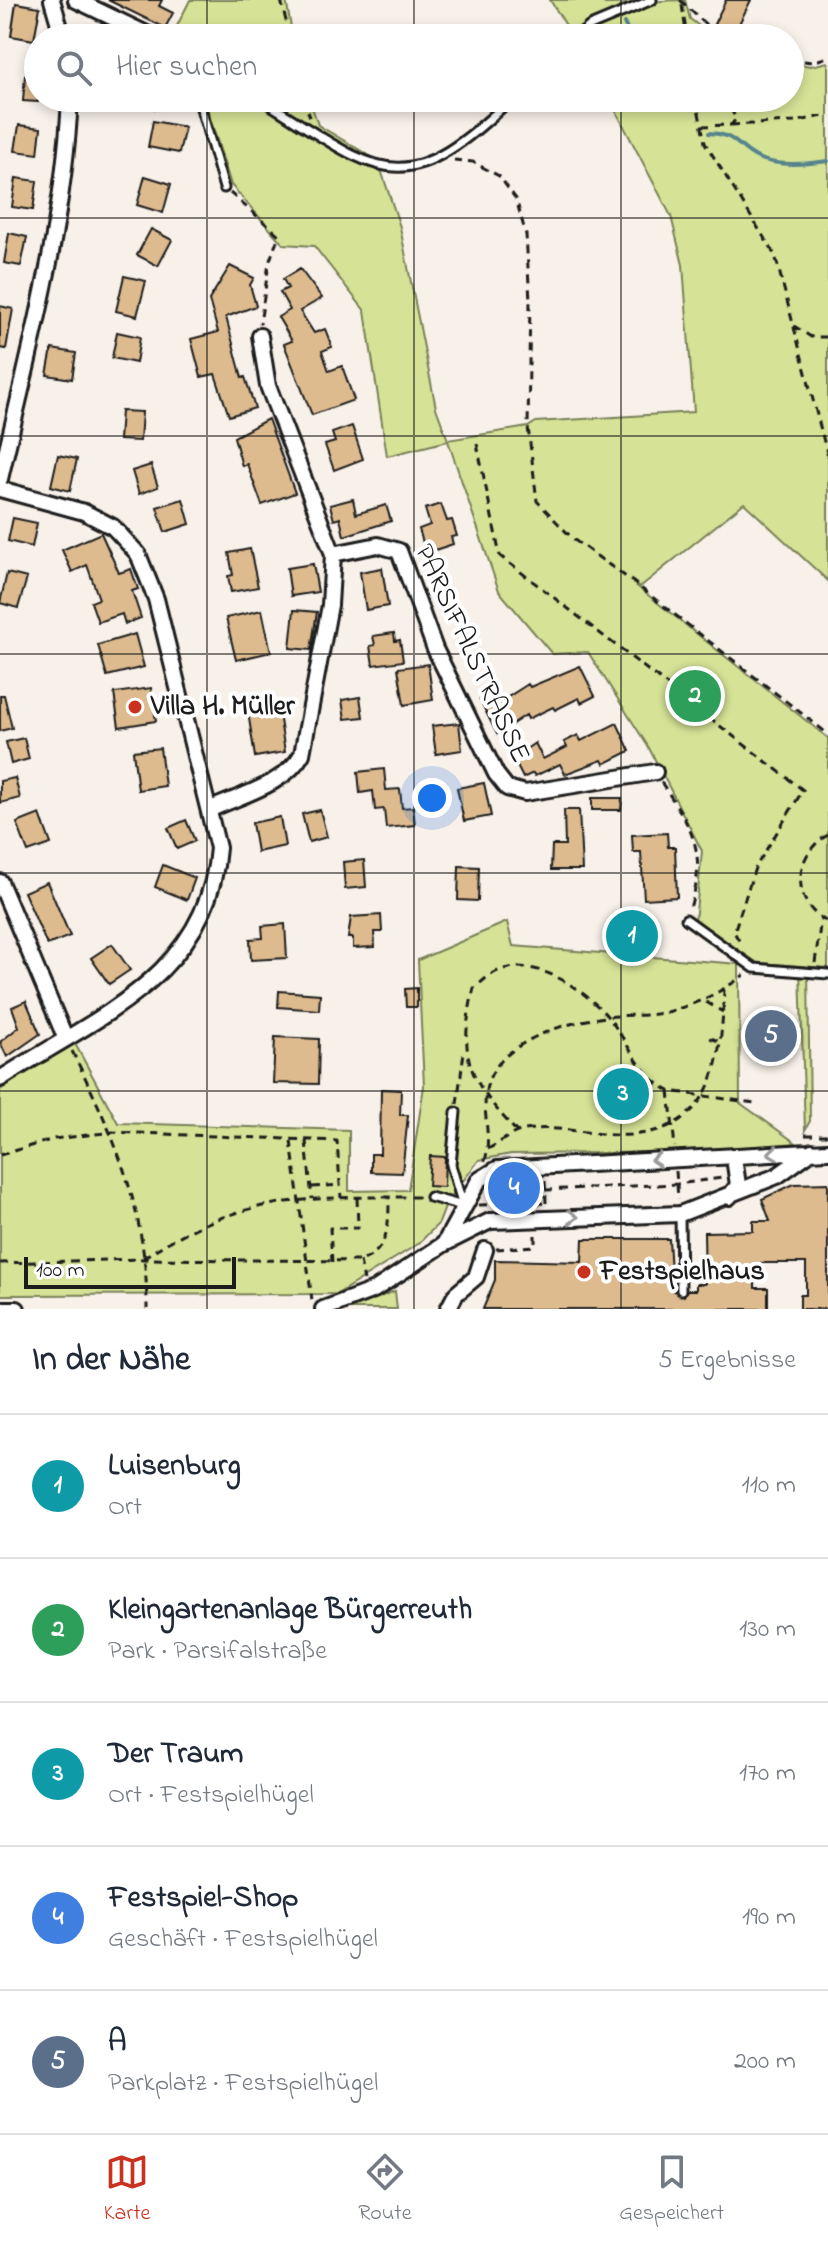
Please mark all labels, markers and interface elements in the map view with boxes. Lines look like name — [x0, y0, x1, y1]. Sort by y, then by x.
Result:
search box — [24, 24, 804, 112]
icon: search — [52, 46, 96, 90]
text: Hier suchen — [116, 46, 257, 90]
street label: PARSIFALSTRASSE — [402, 538, 540, 770]
pin: 2 — [669, 666, 721, 726]
place label: Villa H. Müller — [150, 687, 296, 728]
marker: Villa H. Müller — [126, 698, 144, 716]
your location — [412, 778, 452, 818]
pin: 1 — [606, 906, 658, 966]
pin: 5 — [745, 1006, 797, 1066]
pin: 3 — [597, 1064, 649, 1124]
one-way arrow — [766, 1145, 779, 1162]
one-way arrow — [649, 1151, 662, 1168]
pin: 4 — [488, 1158, 540, 1218]
one-way arrow — [567, 1208, 580, 1225]
place label: Festspielhaus — [598, 1252, 765, 1293]
scale bar — [24, 1253, 236, 1289]
text: 100 m — [36, 1255, 85, 1287]
marker: Festspielhaus — [575, 1263, 593, 1281]
text: In der Nähe — [32, 1336, 190, 1386]
text: 5 Ergebnisse — [658, 1342, 796, 1380]
text: Luisenburg — [108, 1445, 241, 1489]
text: 1 — [54, 1467, 62, 1505]
text: 110 m — [742, 1467, 796, 1505]
text: Ort — [108, 1489, 142, 1527]
text: Kleingartenanlage Bürgerreuth — [108, 1589, 472, 1633]
text: 2 — [52, 1611, 64, 1649]
text: 130 m — [739, 1611, 796, 1649]
text: Park · Parsifalstraße — [108, 1633, 327, 1671]
text: Der Traum — [108, 1733, 243, 1777]
text: 3 — [53, 1755, 63, 1793]
text: 170 m — [739, 1755, 796, 1793]
text: Ort · Festspielhügel — [108, 1777, 314, 1815]
text: Festspiel-Shop — [108, 1877, 298, 1921]
text: 4 — [53, 1899, 63, 1937]
text: 190 m — [742, 1899, 796, 1937]
text: Geschäft · Festspielhügel — [108, 1921, 378, 1959]
text: A — [108, 2021, 126, 2065]
text: 5 — [51, 2043, 65, 2081]
text: 200 m — [734, 2043, 796, 2081]
text: Parkplatz · Festspielhügel — [108, 2065, 378, 2103]
tab: Karte — [104, 2150, 150, 2230]
tab: Route — [358, 2150, 412, 2230]
tab: Gespeichert — [619, 2150, 724, 2230]

